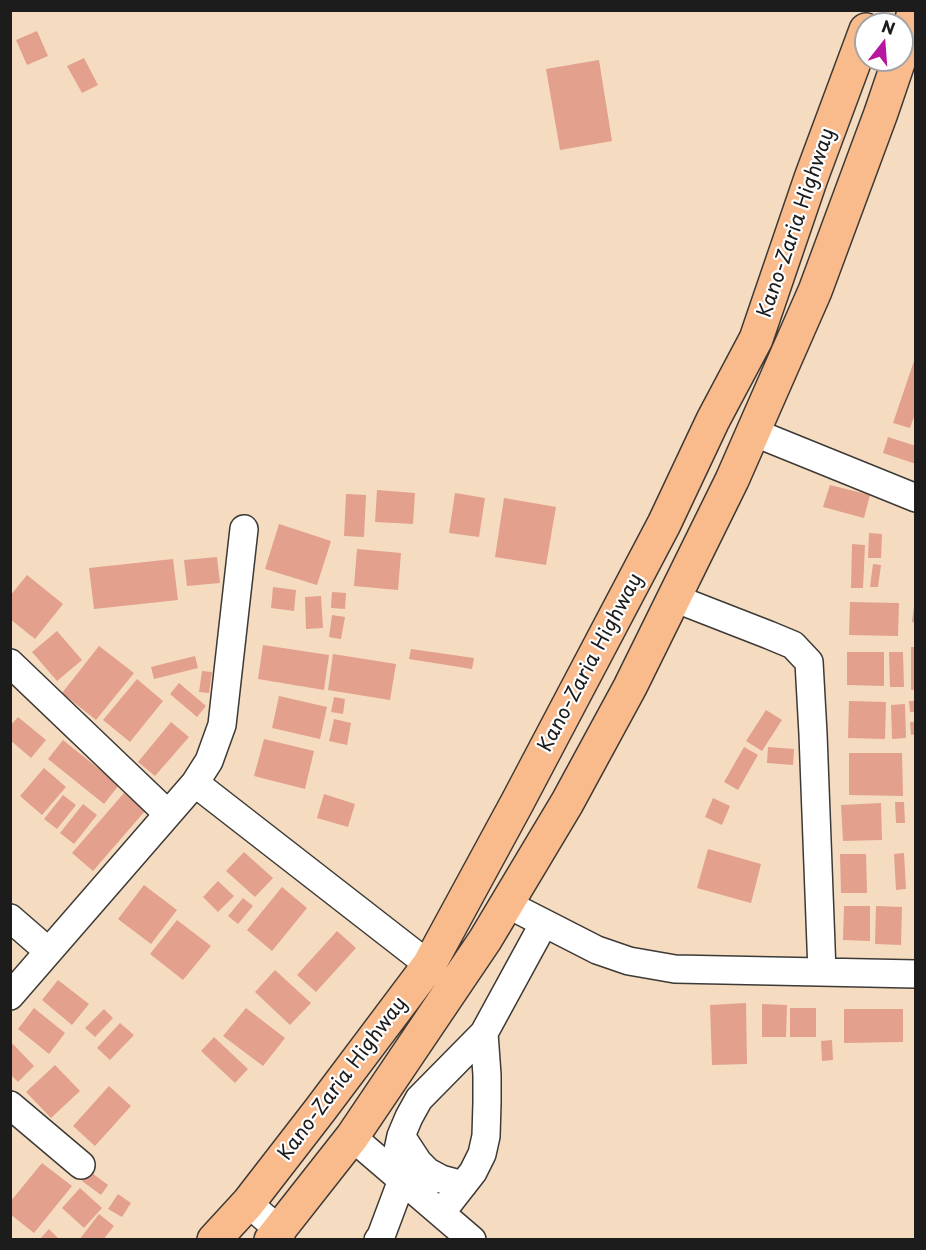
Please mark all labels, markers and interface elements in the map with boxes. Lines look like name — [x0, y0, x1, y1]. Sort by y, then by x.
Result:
north arrow — [854, 12, 914, 72]
text: N — [879, 13, 898, 40]
street label: Kano-Zaria Highway — [753, 125, 841, 321]
street label: Kano-Zaria Highway — [534, 570, 648, 756]
street label: Kano-Zaria Highway — [274, 992, 412, 1166]

